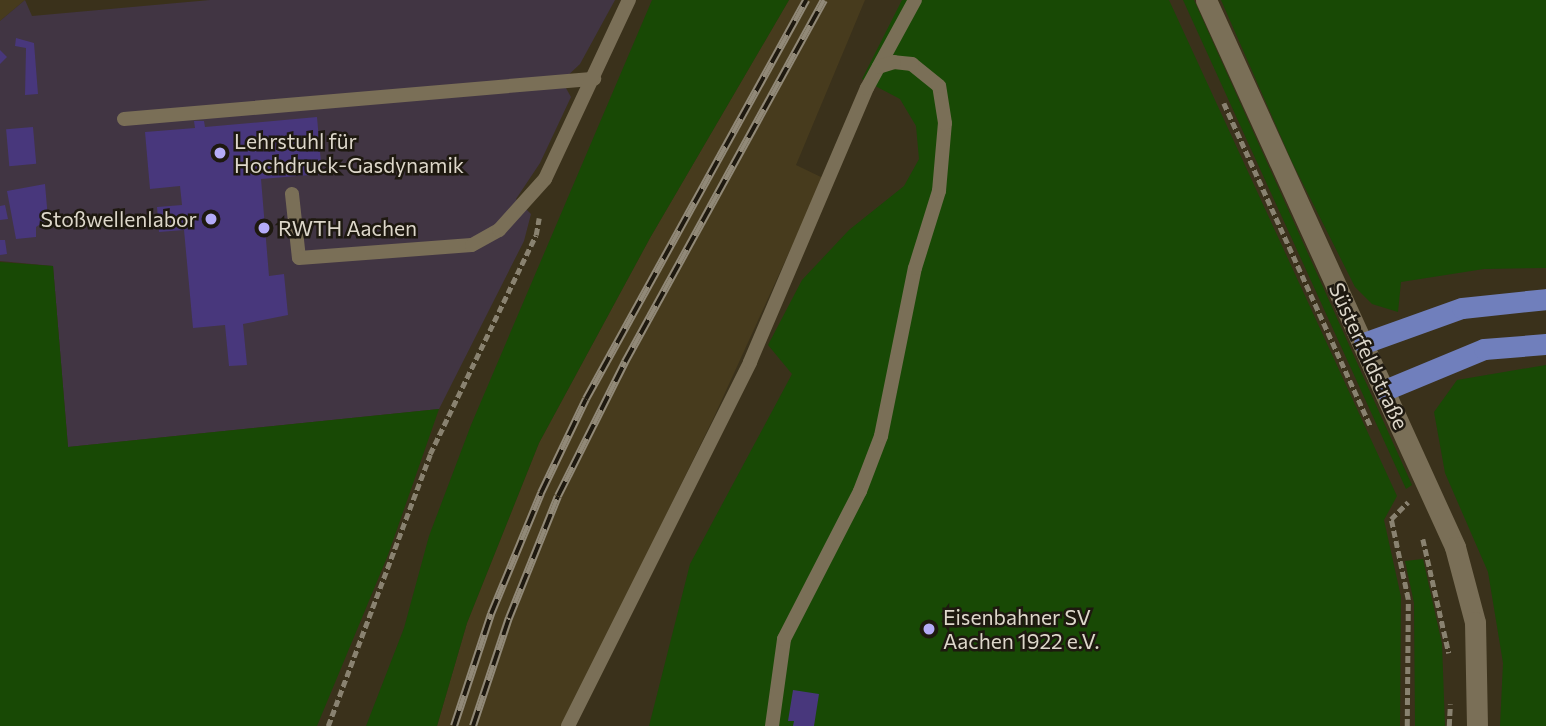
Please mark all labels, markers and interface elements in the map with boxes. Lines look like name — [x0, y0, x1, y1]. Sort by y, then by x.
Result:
place label: Lehrstuhl für Hochdruck-Gasdynamik — [234, 128, 464, 178]
marker: Lehrstuhl für Hochdruck-Gasdynamik — [212, 145, 228, 161]
place label: Stoßwellenlabor — [41, 206, 197, 232]
marker: Stoßwellenlabor — [203, 211, 219, 227]
place label: RWTH Aachen — [278, 215, 417, 241]
marker: RWTH Aachen — [256, 220, 272, 236]
street label: Süsterfeldstraße — [1324, 279, 1414, 433]
place label: Eisenbahner SV Aachen 1922 e.V. — [943, 604, 1100, 654]
marker: Eisenbahner SV Aachen 1922 e.V. — [921, 621, 937, 637]

